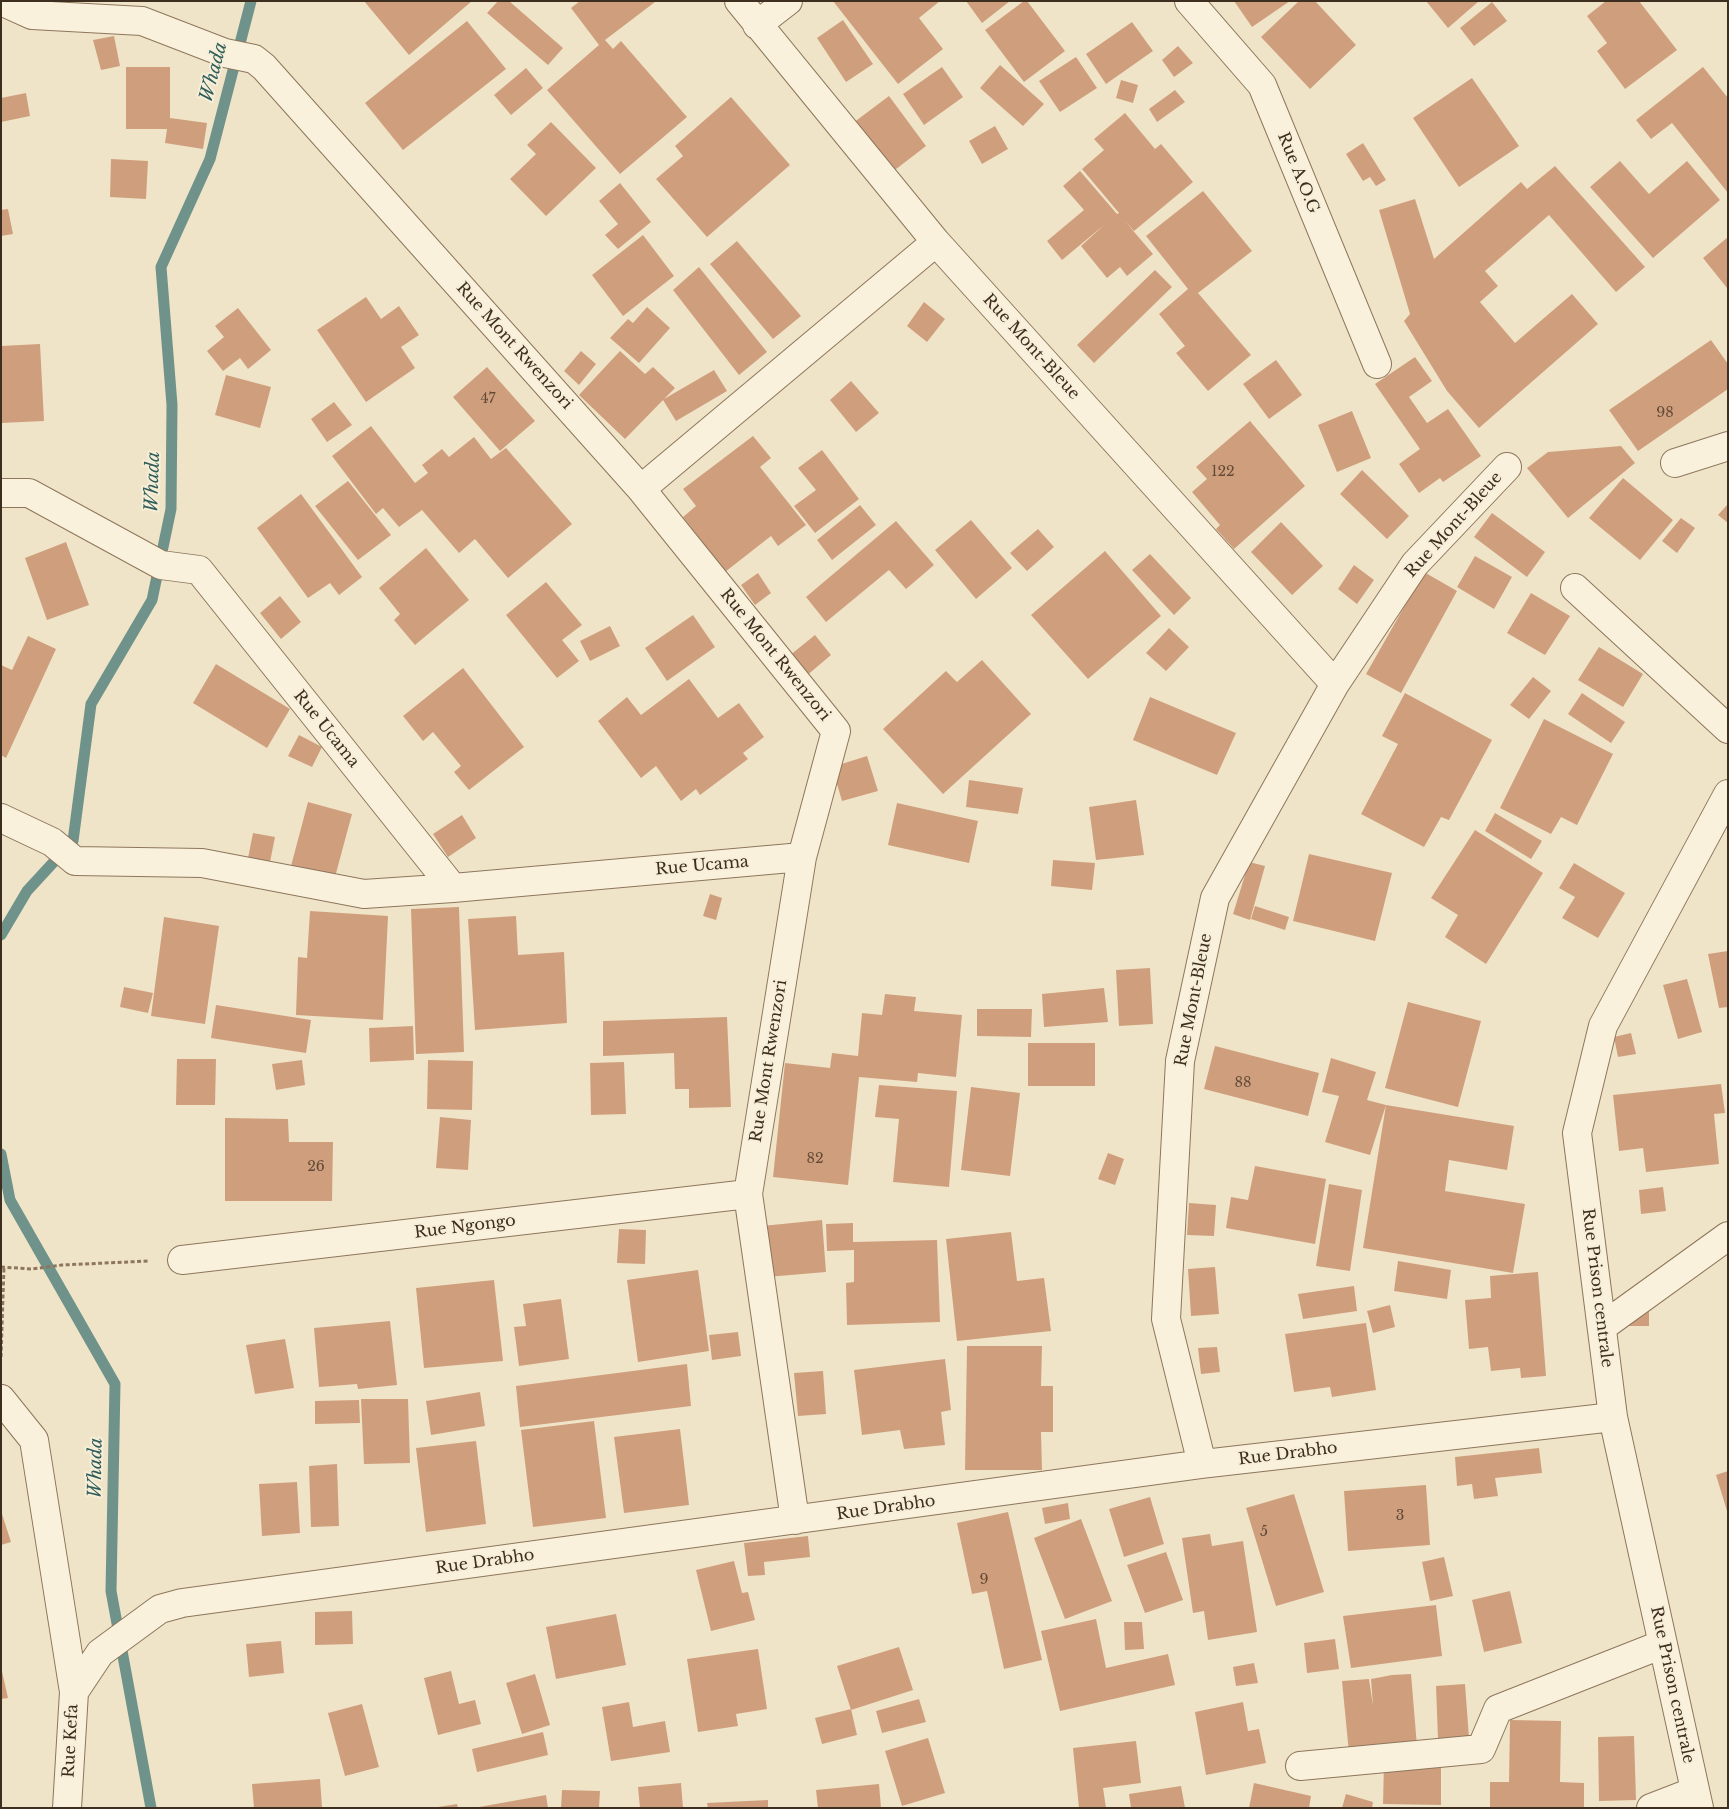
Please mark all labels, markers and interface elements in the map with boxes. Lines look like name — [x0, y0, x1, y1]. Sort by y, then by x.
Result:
water label: Whada — [196, 40, 232, 104]
street label: Rue A.O.G — [1273, 130, 1323, 216]
street label: Rue Mont Rwenzori — [452, 278, 576, 414]
street label: Rue Mont-Bleue — [979, 290, 1083, 404]
house number: 47 — [480, 391, 496, 407]
house number: 98 — [1656, 405, 1674, 421]
water label: Whada — [141, 451, 165, 513]
house number: 122 — [1211, 464, 1235, 480]
street label: Rue Mont-Bleue — [1402, 468, 1506, 582]
street label: Rue Mont Rwenzori — [716, 585, 834, 725]
street label: Rue Ucama — [289, 687, 363, 771]
street label: Rue Ucama — [654, 852, 750, 880]
street label: Rue Mont-Bleue — [1172, 932, 1216, 1068]
street label: Rue Mont Rwenzori — [747, 978, 791, 1144]
house number: 88 — [1235, 1075, 1251, 1091]
house number: 82 — [806, 1151, 824, 1167]
house number: 26 — [307, 1159, 325, 1175]
street label: Rue Prison centrale — [1578, 1207, 1616, 1369]
street label: Rue Ngongo — [413, 1211, 517, 1243]
water label: Whada — [85, 1437, 107, 1499]
street label: Rue Drabho — [1237, 1438, 1339, 1470]
street label: Rue Drabho — [835, 1492, 937, 1524]
house number: 3 — [1396, 1508, 1404, 1524]
house number: 5 — [1260, 1524, 1268, 1540]
street label: Rue Drabho — [434, 1546, 536, 1578]
house number: 9 — [979, 1572, 989, 1588]
street label: Rue Prison centrale — [1646, 1605, 1698, 1765]
street label: Rue Kefa — [59, 1704, 83, 1778]

